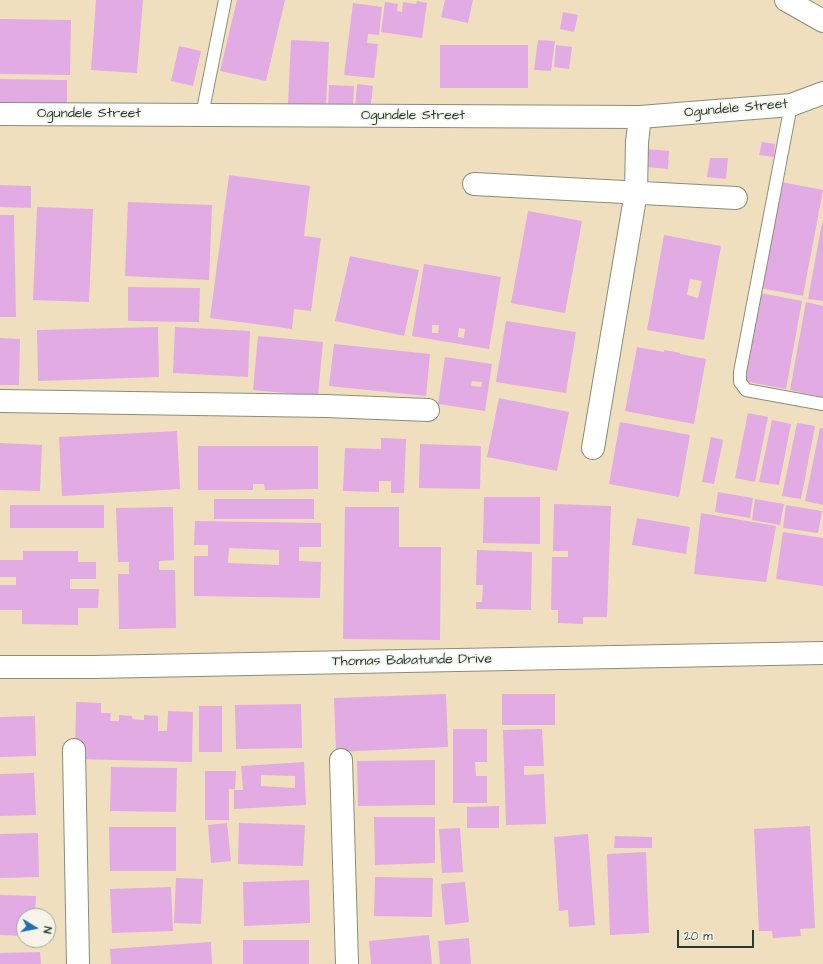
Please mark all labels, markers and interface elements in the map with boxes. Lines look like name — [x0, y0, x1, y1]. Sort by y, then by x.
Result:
street label: Ogundele Street — [683, 96, 789, 122]
street label: Ogundele Street — [37, 106, 141, 122]
street label: Ogundele Street — [361, 108, 465, 124]
street label: Thomas Babatunde Drive — [332, 651, 492, 671]
north arrow — [16, 908, 56, 948]
scale bar — [679, 922, 756, 948]
text: N — [39, 925, 55, 935]
text: 20 m — [684, 928, 713, 945]

